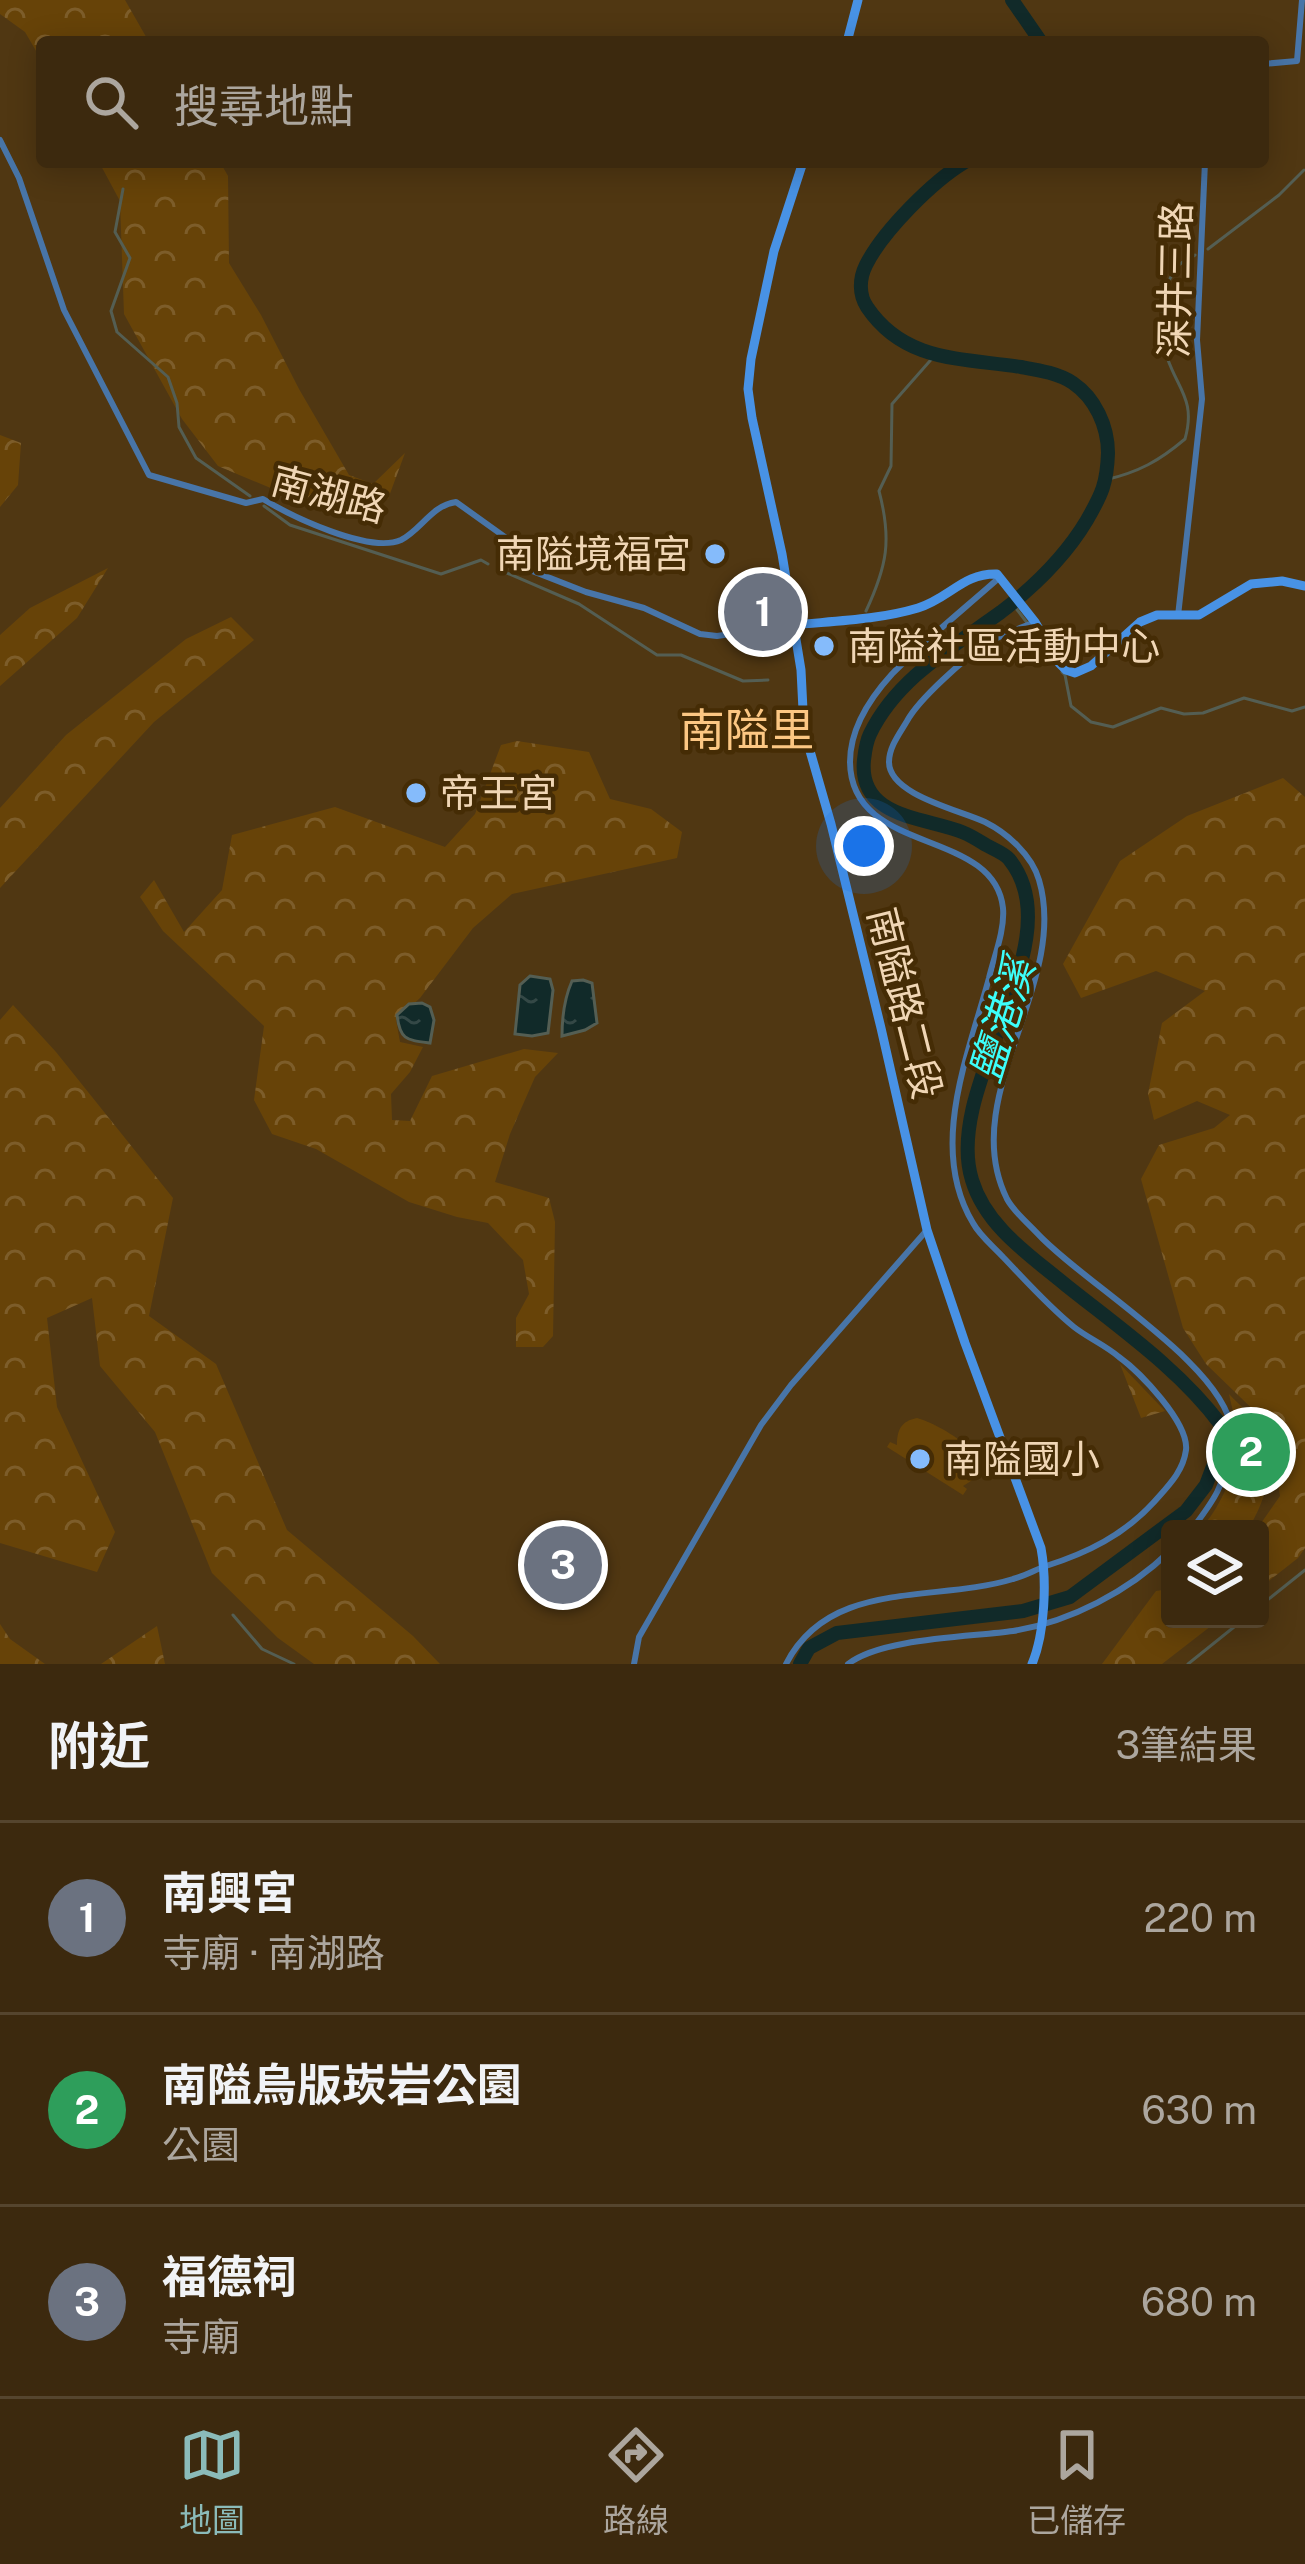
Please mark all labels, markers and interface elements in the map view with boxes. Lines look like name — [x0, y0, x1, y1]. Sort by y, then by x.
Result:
search box — [36, 36, 1269, 168]
icon: search — [78, 69, 144, 135]
text: 搜尋地點 — [174, 79, 354, 132]
street label: 深井三路 — [1151, 202, 1199, 358]
street label: 南湖路 — [267, 457, 391, 531]
place label: 南隘境福宮 — [496, 531, 691, 577]
marker: 南隘境福宮 — [702, 541, 728, 567]
pin: 1 — [724, 567, 802, 657]
place label: 南隘社區活動中心 — [848, 623, 1160, 669]
marker: 南隘社區活動中心 — [811, 633, 837, 659]
district label: 南隘里 — [679, 703, 815, 756]
place label: 帝王宮 — [440, 770, 557, 816]
marker: 帝王宮 — [403, 780, 429, 806]
your location — [834, 816, 894, 876]
street label: 南隘路二段 — [859, 903, 951, 1103]
water label: 鹽港溪 — [960, 948, 1045, 1087]
pin: 2 — [1212, 1407, 1290, 1497]
place label: 南隘國小 — [944, 1436, 1100, 1482]
marker: 南隘國小 — [907, 1446, 933, 1472]
pin: 3 — [524, 1520, 602, 1610]
map controls — [1161, 1520, 1269, 1628]
button: layers — [1161, 1520, 1269, 1628]
text: 附近 — [48, 1716, 150, 1775]
text: 3筆結果 — [1115, 1722, 1257, 1768]
text: 南興宮 — [162, 1866, 297, 1919]
text: 1 — [79, 1895, 95, 1941]
text: 220 m — [1143, 1895, 1257, 1941]
text: 寺廟 · 南湖路 — [162, 1930, 385, 1976]
text: 南隘烏版崁岩公園 — [162, 2058, 522, 2111]
text: 2 — [75, 2087, 99, 2133]
text: 630 m — [1142, 2087, 1257, 2133]
text: 公園 — [162, 2122, 240, 2168]
text: 福德祠 — [162, 2250, 297, 2303]
text: 3 — [74, 2279, 100, 2325]
text: 680 m — [1141, 2279, 1257, 2325]
text: 寺廟 — [162, 2314, 240, 2360]
tab: 地圖 — [179, 2422, 245, 2542]
tab: 路線 — [603, 2422, 669, 2542]
tab: 已儲存 — [1027, 2422, 1126, 2542]

